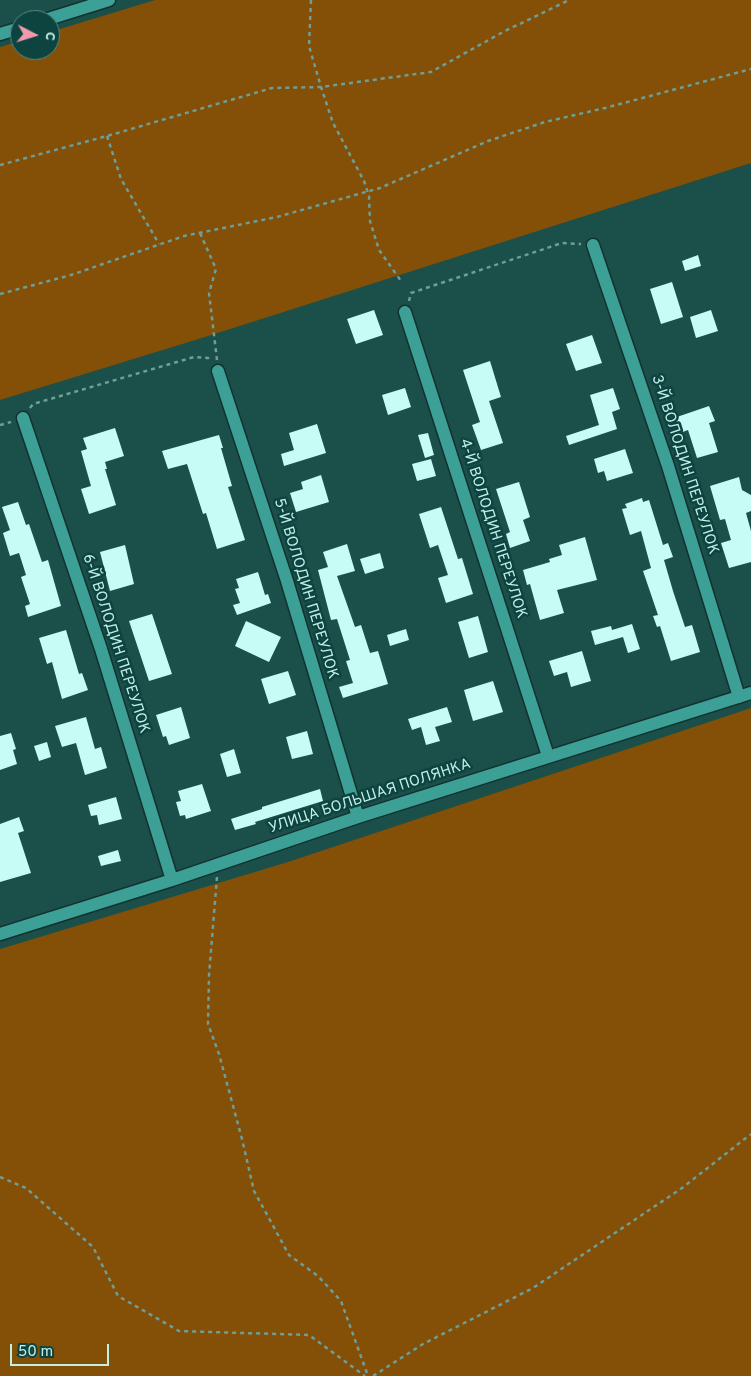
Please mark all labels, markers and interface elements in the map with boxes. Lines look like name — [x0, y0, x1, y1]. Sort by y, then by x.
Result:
north arrow — [10, 10, 60, 60]
text: С — [41, 31, 58, 41]
street label: 3-Й ВОЛОДИН ПЕРЕУЛОК — [646, 373, 722, 557]
street label: 4-Й ВОЛОДИН ПЕРЕУЛОК — [454, 437, 530, 621]
street label: 5-Й ВОЛОДИН ПЕРЕУЛОК — [269, 497, 341, 681]
street label: 6-Й ВОЛОДИН ПЕРЕУЛОК — [77, 552, 153, 736]
street label: УЛИЦА БОЛЬШАЯ ПОЛЯНКА — [267, 756, 473, 838]
scale bar — [12, 1334, 111, 1366]
text: 50 m — [18, 1343, 53, 1362]

